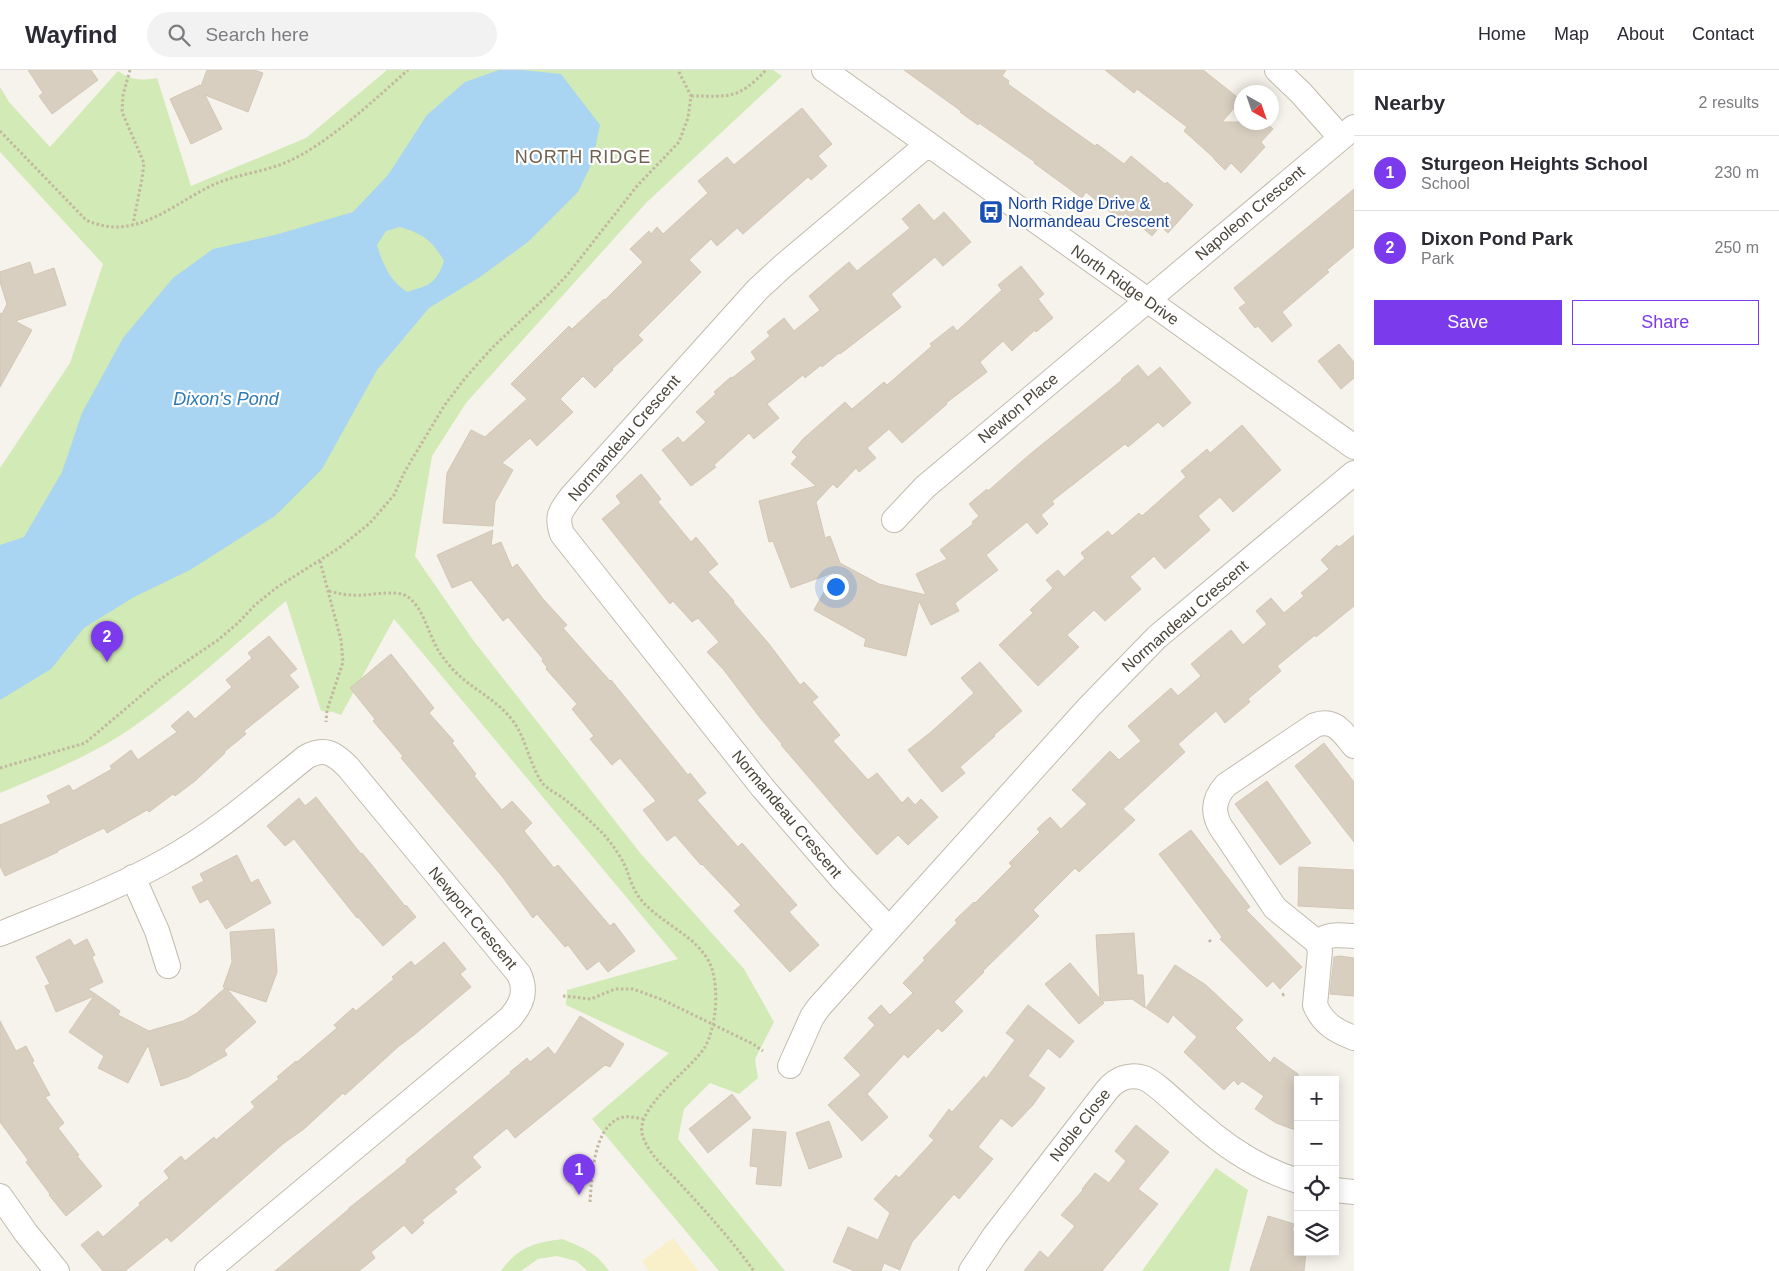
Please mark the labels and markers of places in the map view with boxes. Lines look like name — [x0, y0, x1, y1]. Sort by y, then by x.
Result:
place label: North Ridge Drive & Normandeau Crescent — [1008, 195, 1170, 230]
bus stop icon: North Ridge Drive & Normandeau Crescent — [978, 199, 1004, 225]
pin: 2 — [91, 621, 123, 662]
pin: 1 — [563, 1154, 595, 1195]

